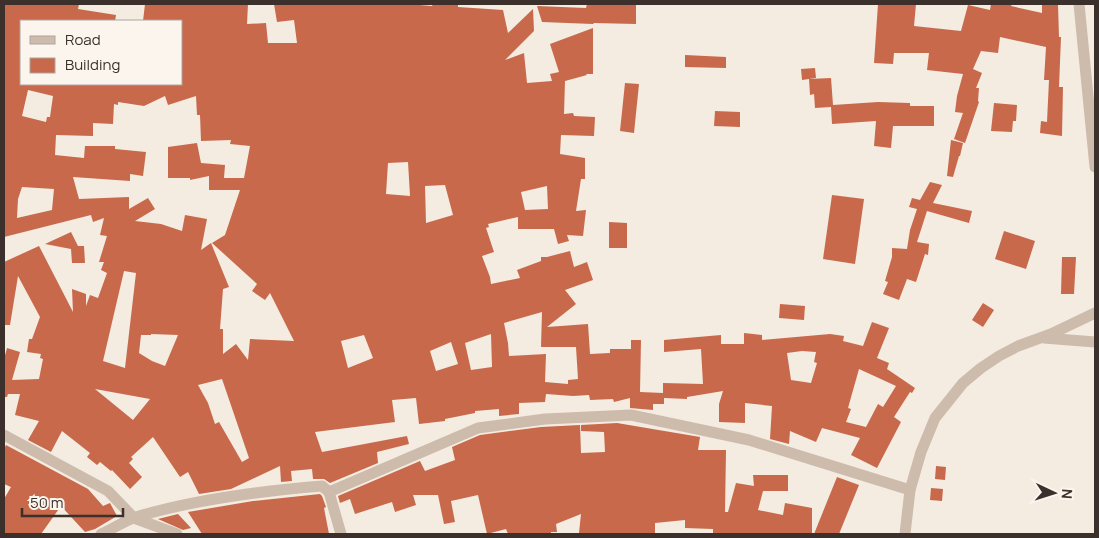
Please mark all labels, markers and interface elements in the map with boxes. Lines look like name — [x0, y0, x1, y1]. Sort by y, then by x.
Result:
legend — [20, 20, 182, 85]
text: Road — [65, 29, 101, 50]
text: Building — [65, 54, 120, 75]
north arrow — [1029, 468, 1079, 518]
scale bar — [22, 486, 124, 518]
text: N — [1058, 488, 1077, 500]
text: 50 m — [30, 492, 64, 513]

